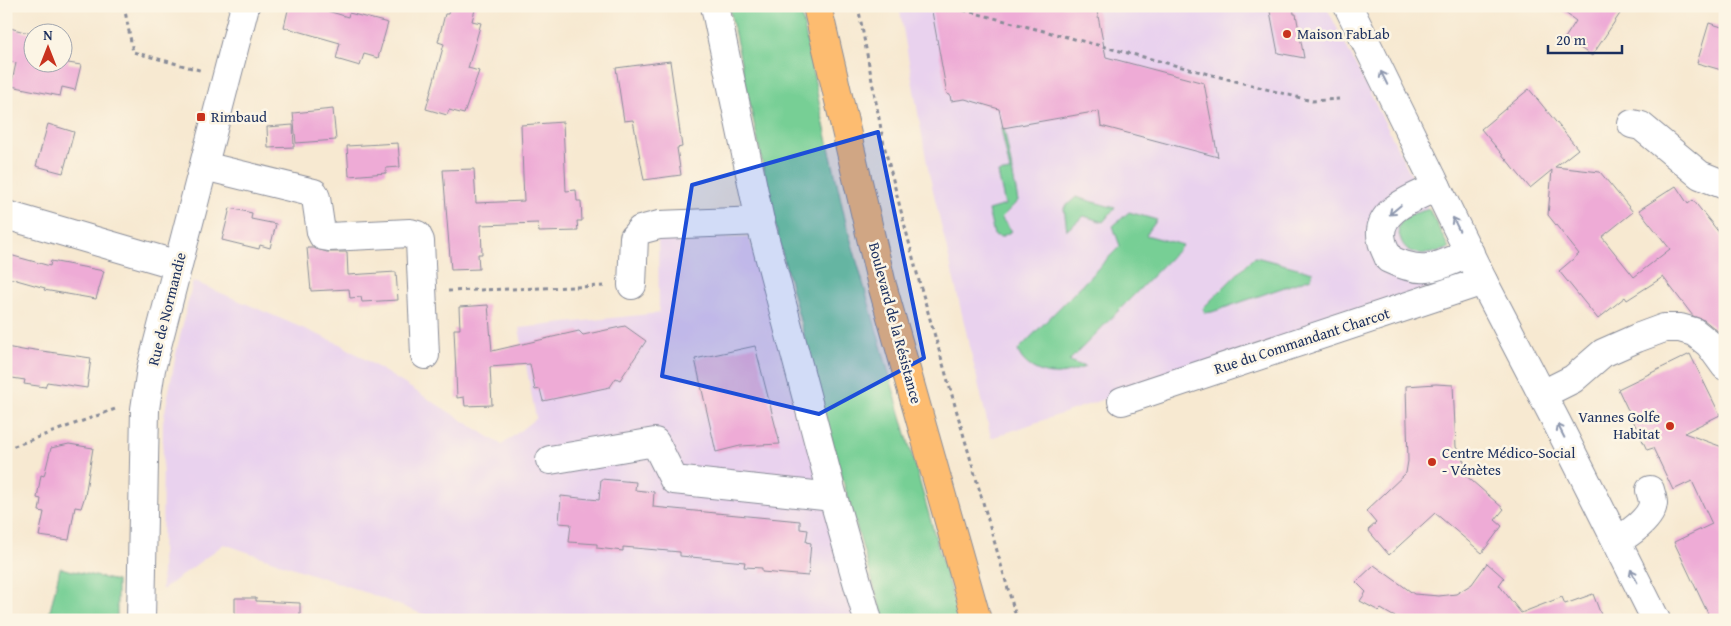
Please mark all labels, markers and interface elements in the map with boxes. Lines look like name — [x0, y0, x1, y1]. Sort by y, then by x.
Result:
north arrow — [22, 22, 72, 72]
scale bar — [1548, 22, 1622, 54]
place label: Maison FabLab — [1297, 23, 1390, 44]
text: N — [43, 25, 53, 45]
marker: Maison FabLab — [1281, 28, 1293, 40]
text: 20 m — [1556, 29, 1587, 50]
one-way arrow — [1379, 71, 1388, 86]
place label: Rimbaud — [211, 106, 267, 127]
marker: Rimbaud — [195, 111, 207, 123]
one-way arrow — [1388, 204, 1401, 215]
one-way arrow — [1450, 217, 1460, 232]
street label: Boulevard de la Résistance — [864, 240, 927, 406]
street label: Rue de Normandie — [142, 250, 191, 368]
street label: Rue du Commandant Charcot — [1211, 302, 1393, 379]
place label: Vannes Golfe Habitat — [1578, 406, 1661, 444]
marker: Vannes Golfe Habitat — [1664, 420, 1676, 432]
one-way arrow — [1556, 424, 1565, 439]
place label: Centre Médico-Social - Vénètes — [1442, 442, 1575, 480]
marker: Centre Médico-Social - Vénètes — [1426, 456, 1438, 468]
one-way arrow — [1629, 569, 1638, 584]

